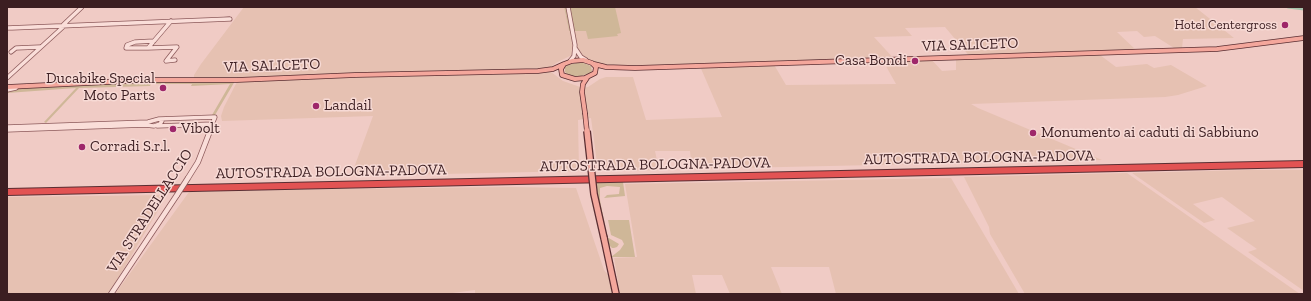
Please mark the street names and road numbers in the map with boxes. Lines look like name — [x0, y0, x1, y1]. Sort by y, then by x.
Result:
street label: VIA SALICETO — [921, 34, 1019, 56]
street label: VIA SALICETO — [223, 55, 321, 77]
street label: VIA STRADELLACCIO — [103, 146, 197, 276]
street label: AUTOSTRADA BOLOGNA-PADOVA — [863, 147, 1095, 169]
street label: AUTOSTRADA BOLOGNA-PADOVA — [539, 154, 771, 176]
street label: AUTOSTRADA BOLOGNA-PADOVA — [215, 161, 447, 183]

